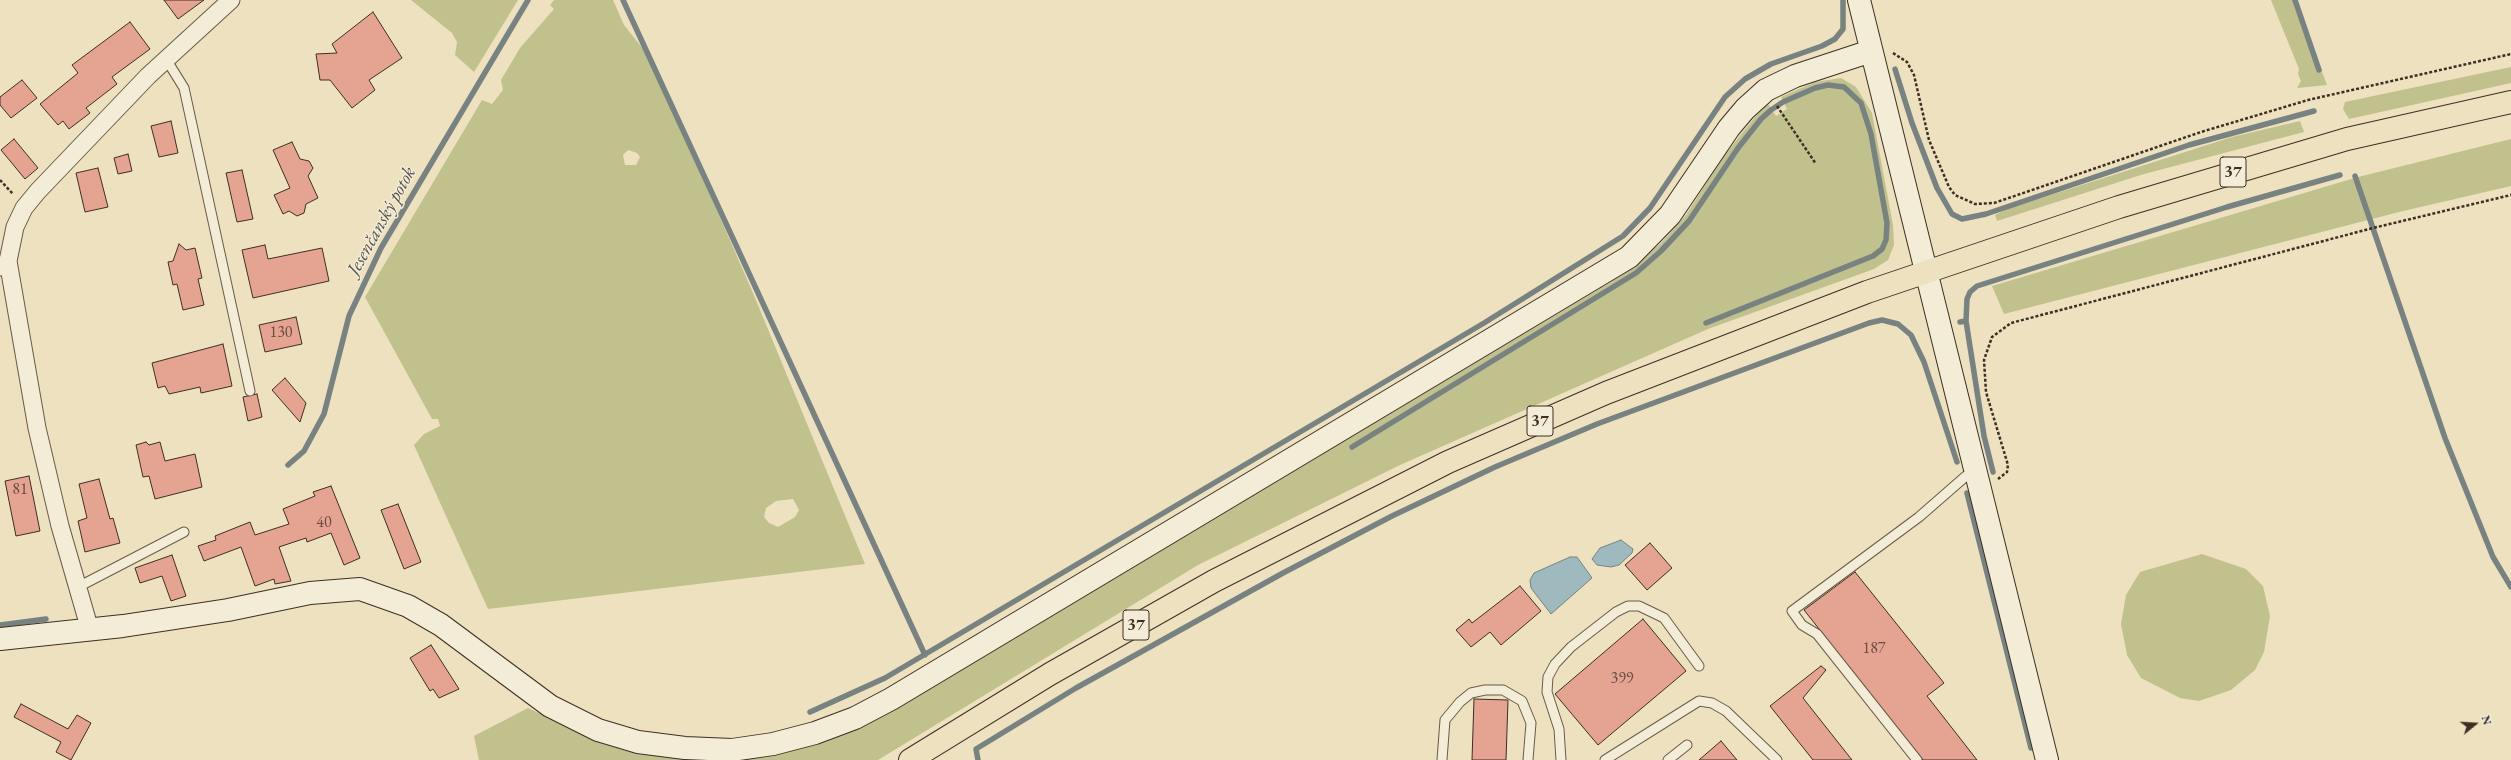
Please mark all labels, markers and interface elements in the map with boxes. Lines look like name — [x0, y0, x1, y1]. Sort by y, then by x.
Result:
road number: 37 — [2220, 157, 2246, 187]
water label: Jesenčanský potok — [343, 163, 421, 279]
house number: 130 — [269, 323, 293, 343]
road number: 37 — [1527, 406, 1553, 436]
house number: 81 — [12, 480, 28, 500]
house number: 40 — [316, 513, 332, 533]
road number: 37 — [1123, 610, 1149, 640]
house number: 187 — [1862, 639, 1886, 659]
house number: 399 — [1610, 669, 1634, 689]
north arrow — [2455, 704, 2495, 744]
text: N — [2478, 714, 2494, 727]

